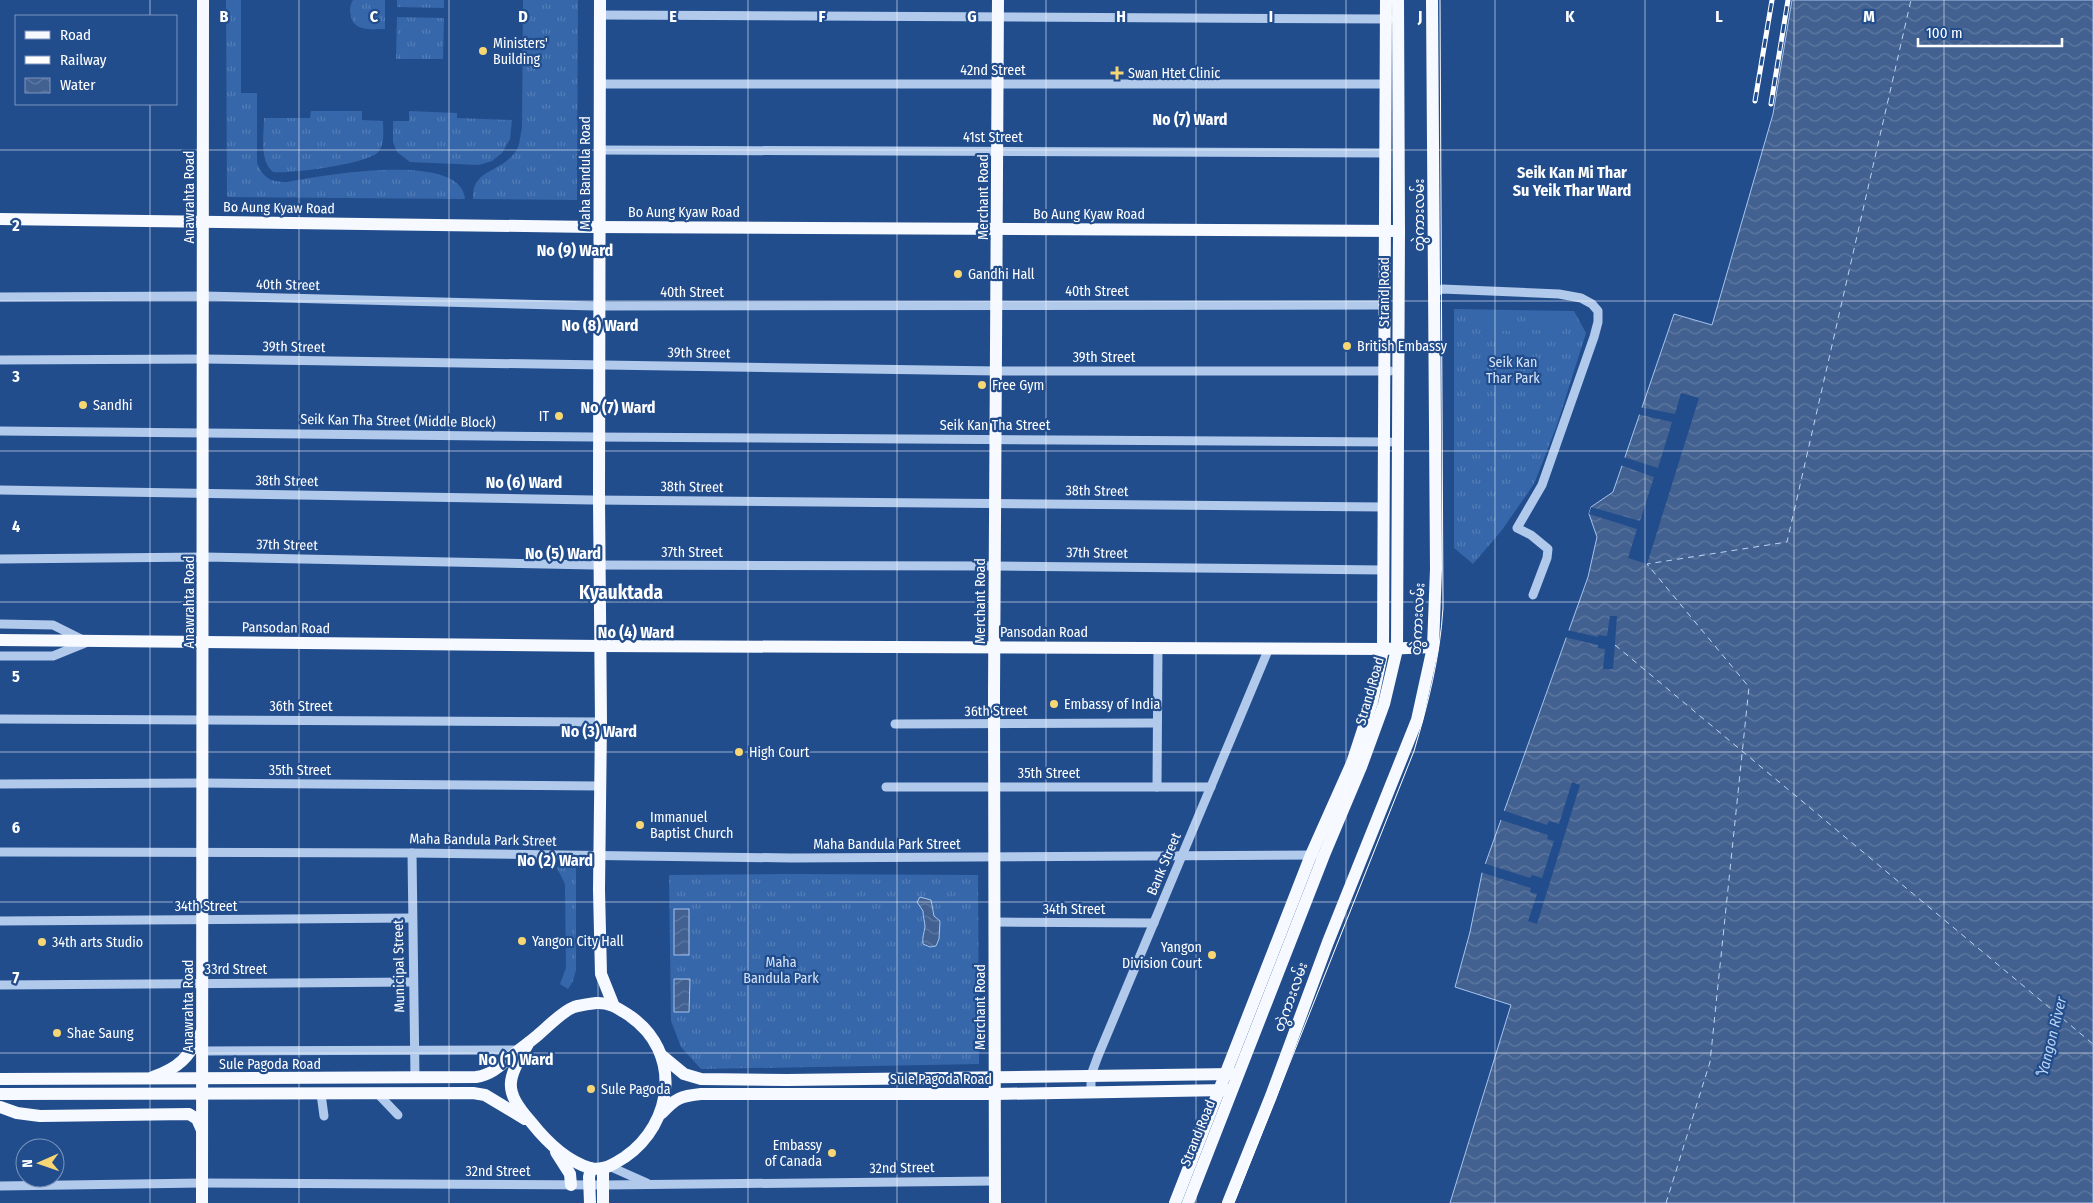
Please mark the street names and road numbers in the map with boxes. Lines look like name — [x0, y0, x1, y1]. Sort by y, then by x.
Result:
street label: 42nd Street — [960, 62, 1026, 79]
street label: Maha Bandula Road — [577, 116, 594, 230]
street label: 41st Street — [963, 129, 1023, 146]
street label: Anawrahta Road — [181, 150, 198, 244]
street label: Merchant Road — [975, 154, 992, 240]
street label: တွဲကားလမ်း — [1409, 179, 1430, 251]
street label: Bo Aung Kyaw Road — [223, 199, 335, 217]
street label: Bo Aung Kyaw Road — [628, 204, 740, 221]
street label: Bo Aung Kyaw Road — [1033, 206, 1145, 223]
street label: Strand Road — [1376, 257, 1393, 327]
street label: 40th Street — [256, 276, 320, 294]
street label: 40th Street — [1065, 283, 1129, 300]
street label: 40th Street — [660, 284, 724, 301]
street label: 39th Street — [263, 338, 326, 356]
street label: 39th Street — [668, 344, 731, 362]
street label: 39th Street — [1073, 349, 1136, 366]
street label: Seik Kan Tha Street (Middle Block) — [300, 411, 496, 431]
street label: Seik Kan Tha Street — [940, 417, 1051, 434]
street label: 38th Street — [255, 472, 319, 490]
street label: 38th Street — [660, 478, 724, 496]
street label: 38th Street — [1065, 482, 1129, 500]
street label: 37th Street — [256, 536, 318, 554]
street label: 37th Street — [661, 544, 723, 561]
street label: 37th Street — [1066, 544, 1128, 562]
street label: Anawrahta Road — [181, 555, 198, 649]
street label: Merchant Road — [972, 558, 989, 644]
street label: တွဲကားလမ်း — [1406, 582, 1430, 656]
street label: Pansodan Road — [242, 619, 330, 637]
street label: Pansodan Road — [1000, 624, 1088, 641]
street label: Strand Road — [1352, 655, 1388, 727]
street label: 36th Street — [270, 698, 333, 715]
street label: 36th Street — [964, 702, 1028, 720]
street label: 35th Street — [269, 762, 332, 779]
street label: 35th Street — [1018, 765, 1081, 782]
street label: Maha Bandula Park Street — [409, 830, 557, 850]
street label: Bank Street — [1143, 830, 1185, 898]
street label: Maha Bandula Park Street — [813, 836, 961, 853]
street label: 34th Street — [175, 898, 238, 915]
street label: 34th Street — [1043, 901, 1106, 918]
street label: Municipal Street — [390, 919, 408, 1013]
street label: Anawrahta Road — [180, 959, 197, 1053]
street label: တွဲကားလမ်း — [1269, 959, 1313, 1035]
street label: 33rd Street — [205, 961, 268, 978]
street label: Merchant Road — [972, 964, 989, 1050]
street label: Sule Pagoda Road — [219, 1056, 321, 1073]
street label: Sule Pagoda Road — [890, 1071, 992, 1088]
street label: Strand Road — [1177, 1097, 1219, 1169]
street label: 32nd Street — [869, 1159, 935, 1177]
street label: 32nd Street — [466, 1163, 531, 1180]

